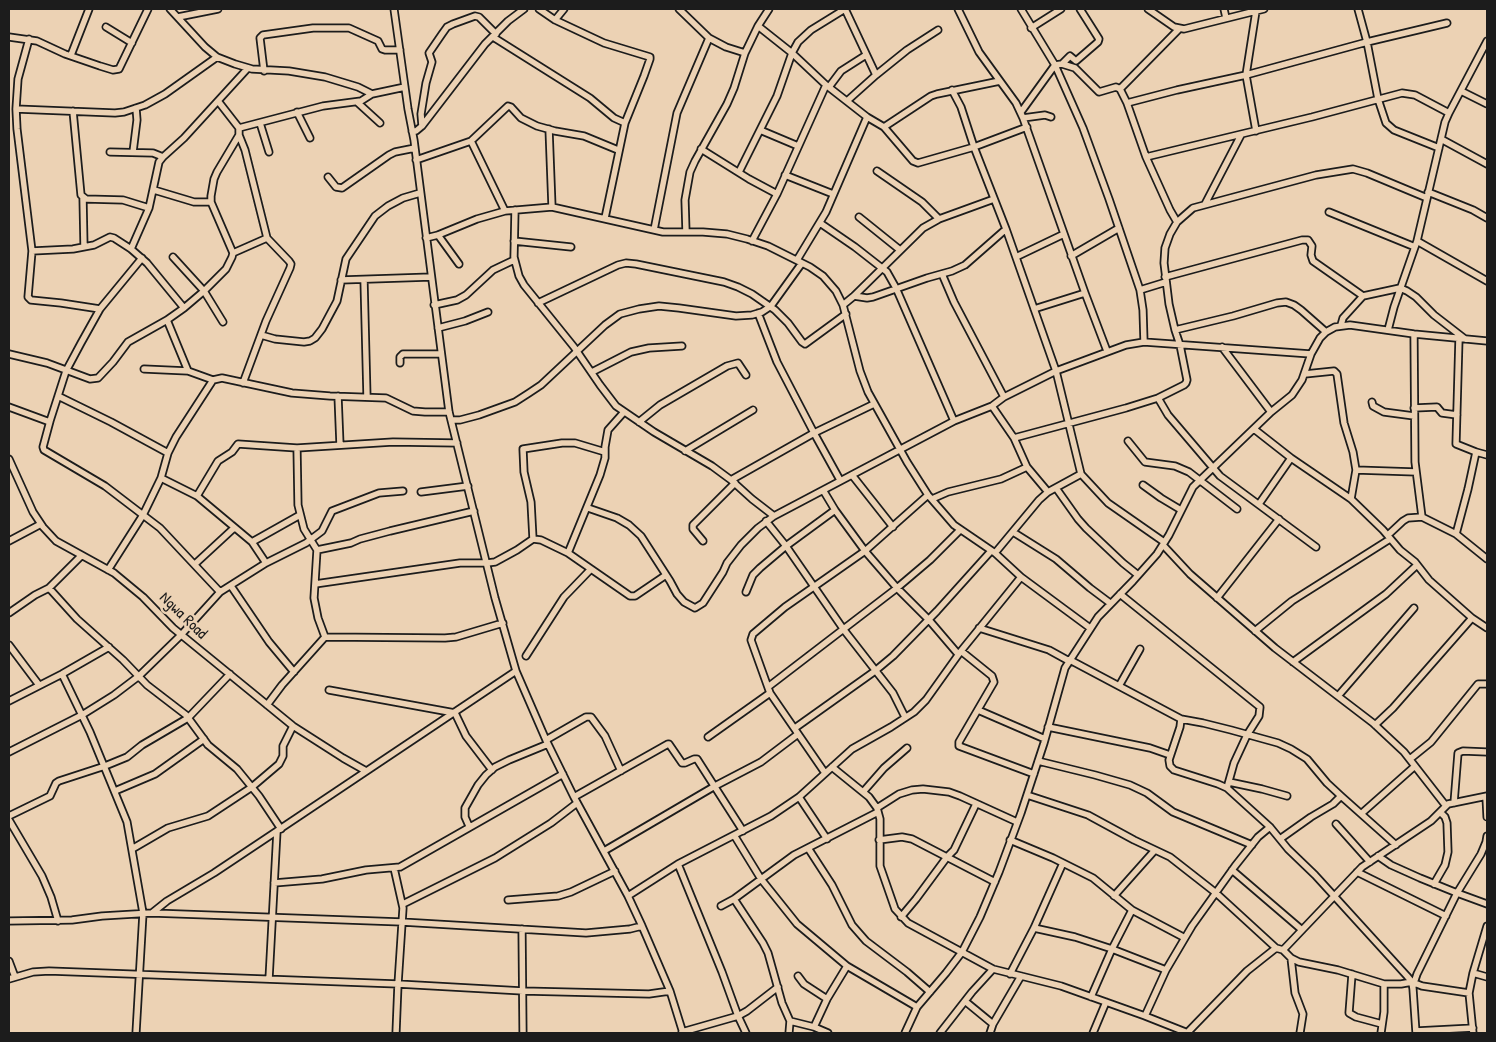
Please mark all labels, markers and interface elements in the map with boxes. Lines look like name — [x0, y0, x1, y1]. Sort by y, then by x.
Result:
street label: Ngwa Road — [155, 589, 211, 643]

